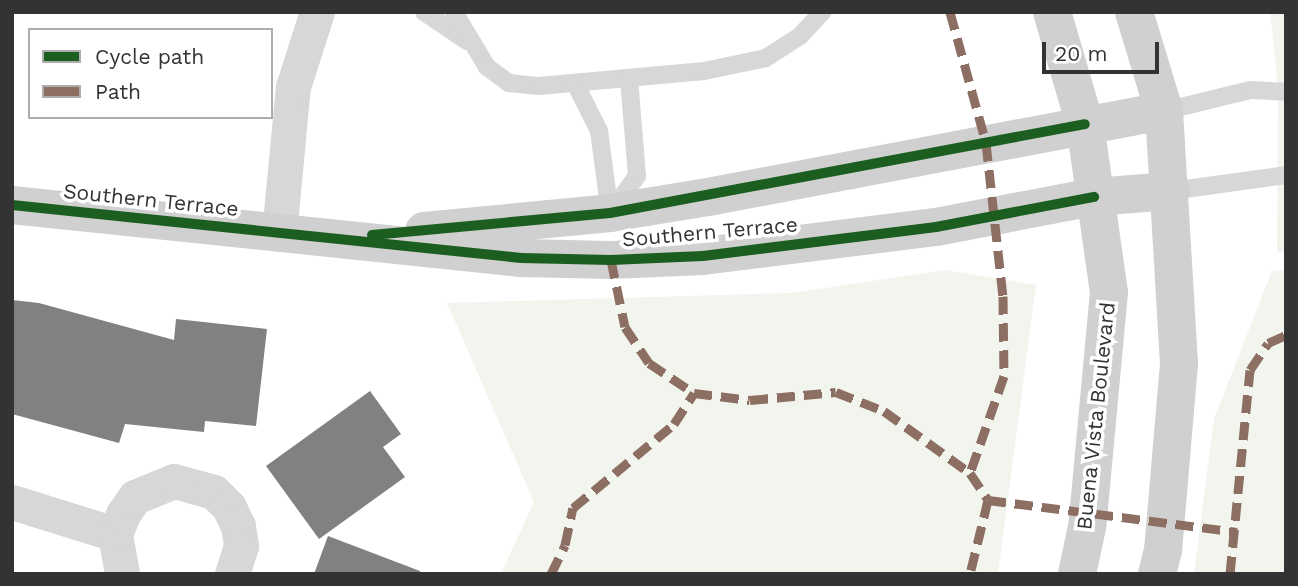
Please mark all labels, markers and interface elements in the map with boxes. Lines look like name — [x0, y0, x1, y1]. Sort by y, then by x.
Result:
legend — [28, 28, 273, 119]
scale bar — [1046, 28, 1163, 72]
text: 20 m — [1055, 41, 1107, 66]
text: Cycle path — [95, 44, 204, 69]
text: Path — [95, 79, 141, 104]
street label: Southern Terrace — [62, 178, 240, 222]
street label: Southern Terrace — [621, 212, 799, 252]
street label: Buena Vista Boulevard — [1071, 300, 1121, 532]

